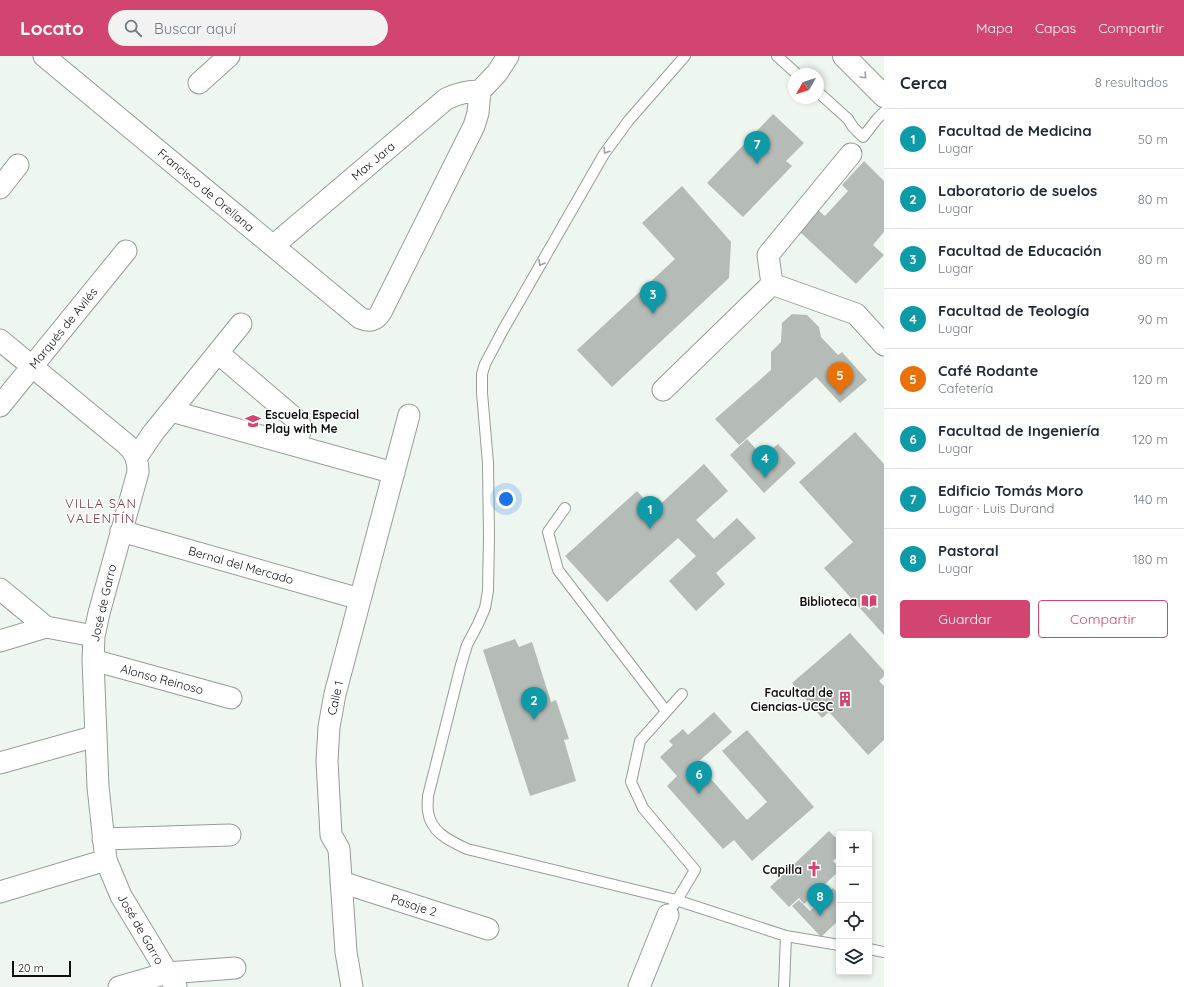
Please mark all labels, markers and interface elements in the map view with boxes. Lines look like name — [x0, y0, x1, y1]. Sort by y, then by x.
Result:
search box — [108, 10, 388, 46]
text: Locato — [20, 16, 84, 40]
icon: search — [122, 17, 144, 39]
text: Buscar aquí — [154, 19, 236, 38]
text: Mapa — [976, 19, 1013, 37]
text: Capas — [1035, 19, 1076, 37]
text: Compartir — [1098, 19, 1164, 37]
north arrow — [788, 68, 824, 104]
one-way arrow — [859, 71, 867, 79]
text: Cerca — [900, 72, 947, 93]
text: 8 resultados — [1095, 74, 1168, 90]
text: Facultad de Medicina — [938, 121, 1092, 140]
pin: 7 — [744, 131, 770, 164]
text: 1 — [910, 131, 916, 147]
text: 50 m — [1138, 131, 1168, 147]
street label: Max Jara — [348, 138, 398, 184]
text: Lugar — [938, 140, 973, 156]
street label: Francisco de Orellana — [155, 145, 257, 235]
one-way arrow — [604, 147, 611, 154]
text: Laboratorio de suelos — [938, 181, 1097, 200]
text: 2 — [909, 191, 917, 207]
text: 80 m — [1138, 191, 1168, 207]
text: Lugar — [938, 200, 973, 216]
text: Facultad de Educación — [938, 241, 1102, 260]
text: 3 — [910, 251, 916, 267]
text: 80 m — [1138, 251, 1168, 267]
one-way arrow — [538, 259, 545, 266]
text: Lugar — [938, 260, 973, 276]
pin: 3 — [640, 281, 666, 314]
street label: Marqués de Avilés — [26, 284, 101, 372]
text: Facultad de Teología — [938, 301, 1089, 320]
text: 4 — [909, 311, 917, 327]
text: 90 m — [1138, 311, 1168, 327]
text: Lugar — [938, 320, 973, 336]
text: Café Rodante — [938, 361, 1038, 380]
pin: 5 — [827, 362, 853, 395]
text: 5 — [909, 371, 917, 387]
text: 120 m — [1133, 371, 1168, 387]
text: Cafetería — [938, 380, 993, 396]
place label: Escuela Especial Play with Me — [265, 407, 359, 436]
school or university icon: Escuela Especial Play with Me — [244, 412, 262, 430]
text: Facultad de Ingeniería — [938, 421, 1100, 440]
text: 6 — [909, 431, 917, 447]
text: 120 m — [1133, 431, 1168, 447]
text: Lugar — [938, 440, 973, 456]
pin: 4 — [752, 445, 778, 478]
text: Edificio Tomás Moro — [938, 481, 1083, 500]
your location — [496, 489, 516, 509]
text: 7 — [909, 491, 917, 507]
text: 140 m — [1133, 491, 1168, 507]
district label: VILLA SAN VALENTÍN — [65, 495, 137, 526]
pin: 1 — [637, 496, 663, 529]
text: Lugar · Luis Durand — [938, 500, 1054, 516]
text: Pastoral — [938, 541, 999, 560]
street label: Bernal del Mercado — [187, 543, 295, 587]
text: 8 — [909, 551, 917, 567]
text: 180 m — [1133, 551, 1168, 567]
text: Lugar — [938, 560, 973, 576]
street label: José de Garro — [87, 563, 119, 643]
library icon: Biblioteca — [860, 592, 878, 610]
place label: Biblioteca — [800, 594, 857, 609]
button: Guardar — [900, 600, 1030, 638]
button: Compartir — [1038, 600, 1168, 638]
street label: Alonso Reinoso — [119, 661, 205, 697]
street label: Calle 1 — [324, 679, 346, 717]
place label: Facultad de Ciencias-UCSC — [751, 685, 833, 714]
pin: 2 — [521, 687, 547, 720]
building icon: Facultad de Ciencias-UCSC — [836, 690, 854, 708]
pin: 6 — [686, 761, 712, 794]
map controls — [836, 831, 872, 975]
button: + — [836, 831, 872, 867]
church icon: Capilla — [805, 860, 823, 878]
place label: Capilla — [763, 862, 802, 877]
button: − — [836, 867, 872, 903]
pin: 8 — [807, 883, 833, 916]
street label: José de Garro — [115, 891, 167, 967]
street label: Pasaje 2 — [389, 891, 439, 920]
button: locate — [836, 903, 872, 939]
button: layers — [836, 939, 872, 975]
scale bar — [12, 959, 71, 978]
text: 20 m — [18, 961, 44, 975]

